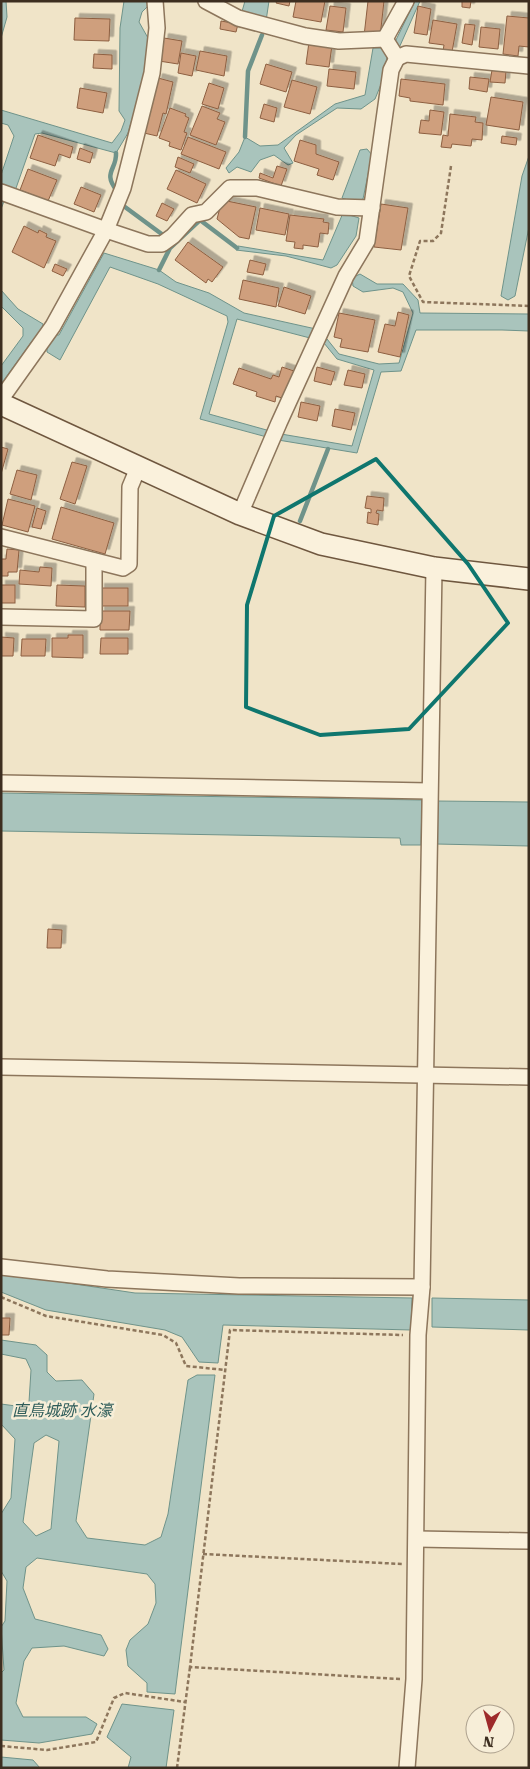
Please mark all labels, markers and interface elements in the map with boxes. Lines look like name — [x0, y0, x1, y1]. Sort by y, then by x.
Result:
water label: 直鳥城跡 水濠 — [12, 1401, 115, 1420]
north arrow — [465, 1704, 515, 1754]
text: N — [482, 1733, 495, 1750]

